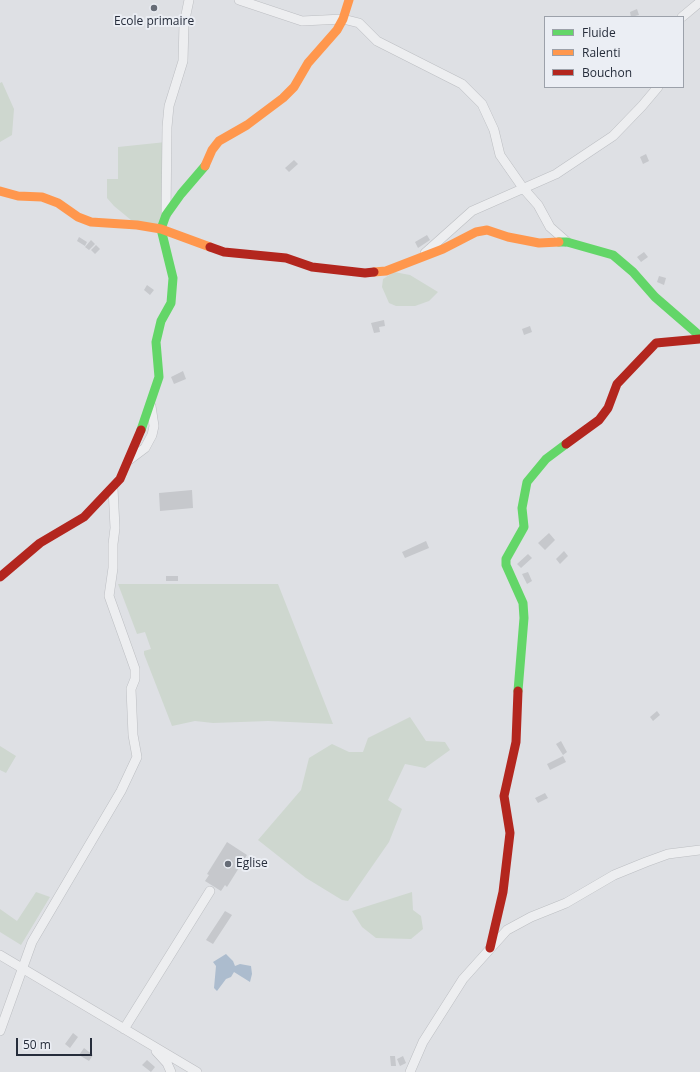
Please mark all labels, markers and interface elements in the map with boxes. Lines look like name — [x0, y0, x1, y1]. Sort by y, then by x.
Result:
marker: Ecole primaire — [149, 3, 159, 13]
place label: Ecole primaire — [114, 15, 194, 29]
legend — [544, 16, 684, 88]
text: Fluide — [582, 24, 616, 41]
text: Ralenti — [582, 44, 621, 61]
text: Bouchon — [582, 64, 632, 81]
place label: Eglise — [236, 857, 268, 871]
marker: Eglise — [223, 859, 233, 869]
scale bar — [18, 1030, 94, 1056]
text: 50 m — [23, 1036, 51, 1053]

